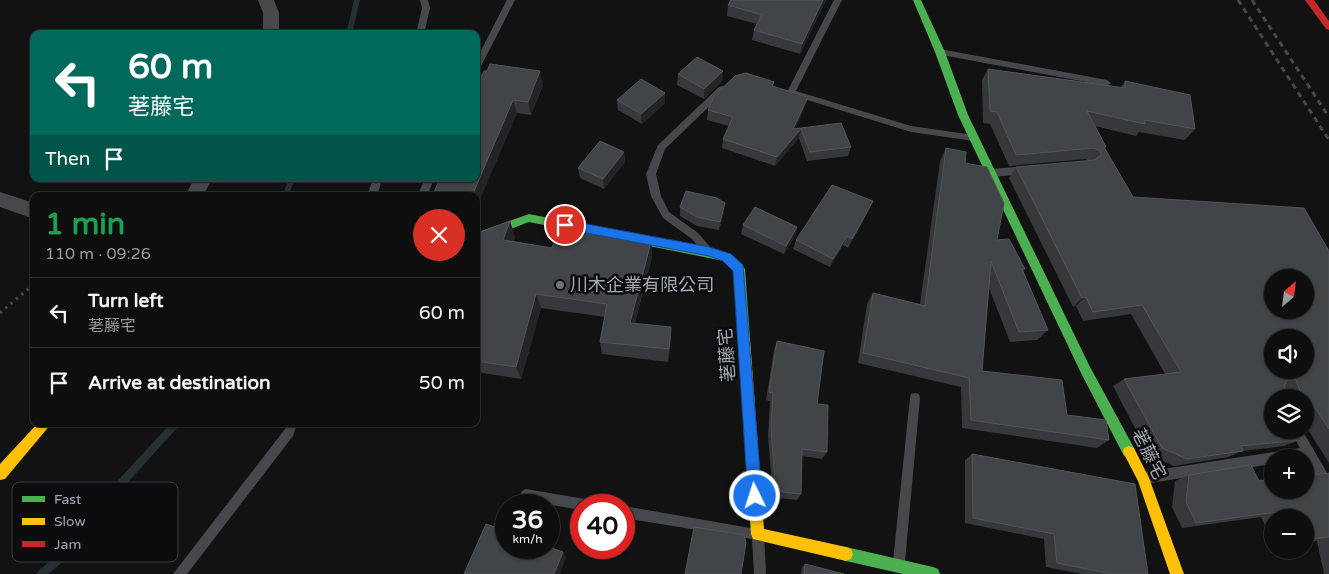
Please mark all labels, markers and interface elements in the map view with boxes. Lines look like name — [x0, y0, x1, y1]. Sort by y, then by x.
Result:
text: 60 m — [128, 46, 213, 88]
icon: left — [45, 50, 110, 115]
text: 荖藤宅 — [128, 94, 194, 120]
icon: arrive — [100, 145, 128, 173]
text: Then — [45, 148, 90, 170]
pin — [544, 204, 586, 246]
text: 1 min — [45, 206, 125, 243]
button: close — [413, 209, 465, 261]
icon: arrive — [551, 211, 579, 239]
text: 110 m · 09:26 — [45, 244, 151, 264]
north arrow — [1264, 269, 1314, 319]
map controls — [1264, 269, 1314, 559]
place label: 川木企業有限公司 — [570, 274, 714, 296]
marker: 川木企業有限公司 — [554, 279, 566, 291]
text: Turn left — [88, 290, 164, 312]
icon: left — [45, 299, 73, 327]
text: 60 m — [419, 302, 465, 324]
text: 荖藤宅 — [88, 316, 136, 336]
street label: 荖藤宅 — [714, 327, 740, 383]
button: sound — [1264, 329, 1314, 379]
icon: arrive — [45, 369, 73, 397]
text: Arrive at destination — [88, 372, 271, 394]
text: 50 m — [419, 372, 465, 394]
button: layers — [1264, 389, 1314, 439]
street label: 荖藤宅 — [1127, 425, 1171, 483]
button: + — [1264, 449, 1314, 499]
position arrow — [728, 469, 780, 521]
legend — [12, 482, 178, 562]
text: Fast — [54, 491, 82, 508]
speed limit sign: 40 — [570, 494, 635, 559]
text: 36 — [512, 505, 543, 535]
button: − — [1264, 509, 1314, 559]
text: Slow — [54, 513, 86, 530]
text: km/h — [512, 532, 543, 546]
text: Jam — [54, 536, 81, 553]

